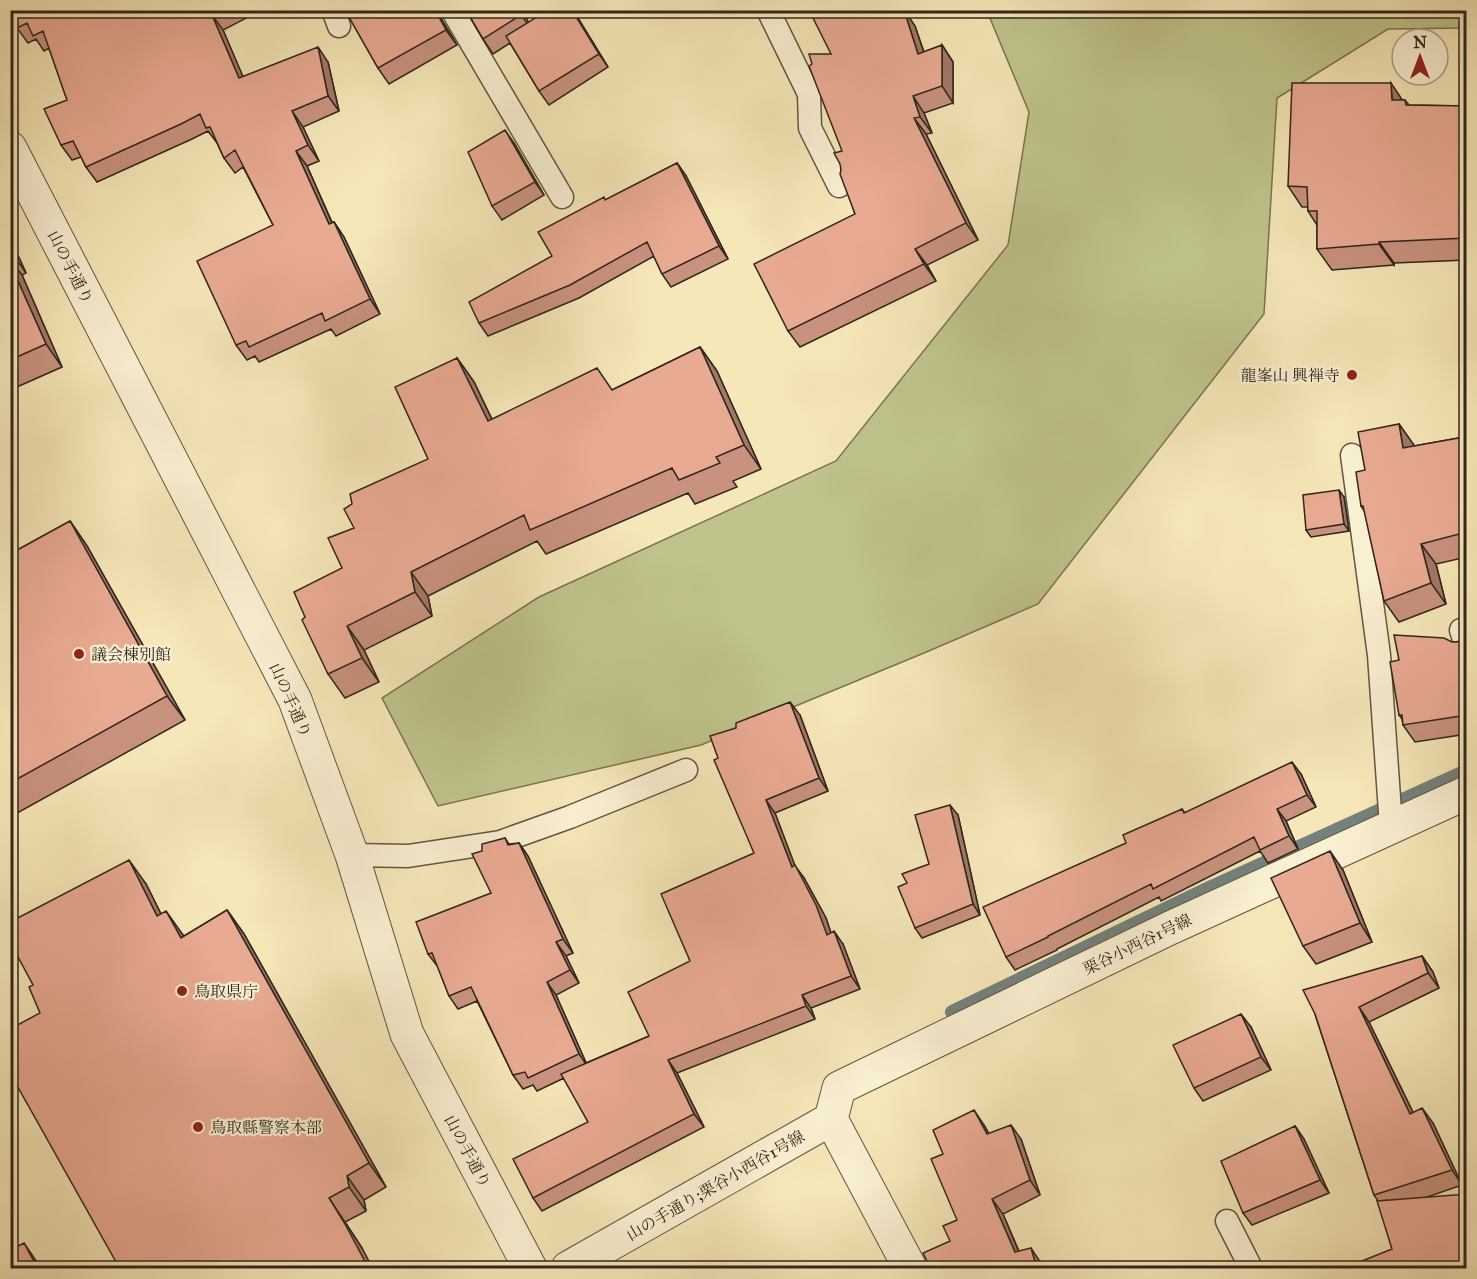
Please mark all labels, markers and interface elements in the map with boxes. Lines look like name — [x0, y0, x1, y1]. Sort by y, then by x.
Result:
north arrow — [1390, 27, 1450, 87]
text: N — [1413, 33, 1427, 52]
street label: 山の手通り — [44, 227, 97, 307]
place label: 龍峯山 興禅寺 — [1241, 366, 1340, 385]
marker: 龍峯山 興禅寺 — [1345, 368, 1359, 382]
place label: 議会棟別館 — [91, 645, 171, 664]
marker: 議会棟別館 — [72, 647, 86, 661]
street label: 山の手通り — [266, 660, 315, 741]
street label: 栗谷小西谷1号線 — [1080, 910, 1195, 979]
place label: 鳥取県庁 — [194, 982, 258, 1001]
marker: 鳥取県庁 — [175, 984, 189, 998]
street label: 山の手通り — [440, 1111, 495, 1191]
place label: 鳥取縣警察本部 — [210, 1118, 322, 1137]
marker: 鳥取縣警察本部 — [191, 1120, 205, 1134]
street label: 山の手通り;栗谷小西谷1号線 — [623, 1126, 808, 1244]

